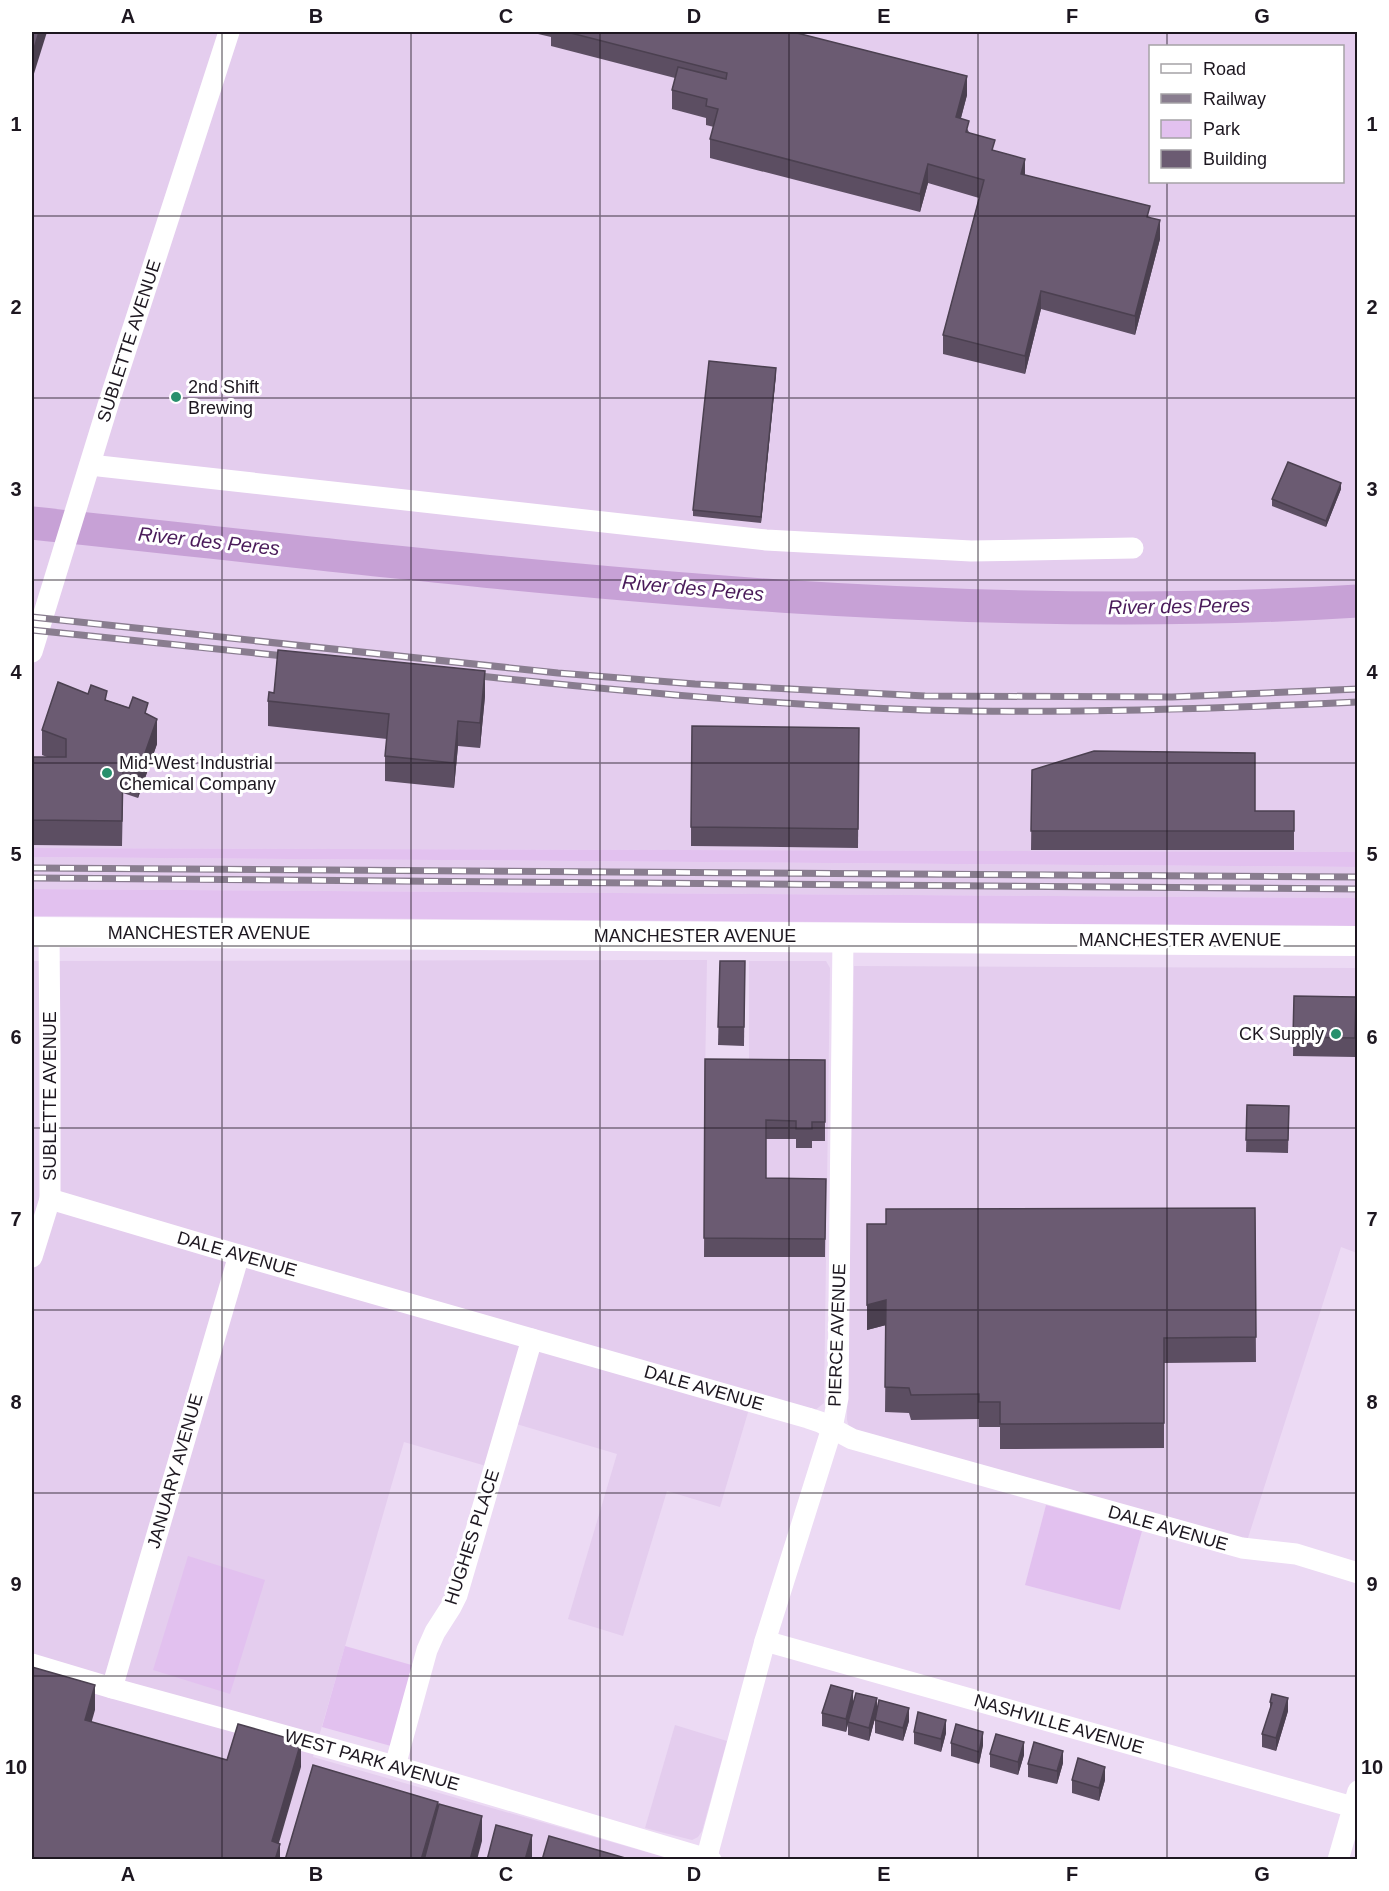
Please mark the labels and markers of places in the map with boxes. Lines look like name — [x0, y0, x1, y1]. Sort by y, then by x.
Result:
place label: 2nd Shift Brewing — [188, 377, 259, 418]
marker: 2nd Shift Brewing — [169, 390, 183, 404]
place label: Mid-West Industrial Chemical Company — [119, 753, 276, 794]
marker: Mid-West Industrial Chemical Company — [100, 766, 114, 780]
place label: CK Supply — [1239, 1024, 1324, 1044]
marker: CK Supply — [1329, 1027, 1343, 1041]

